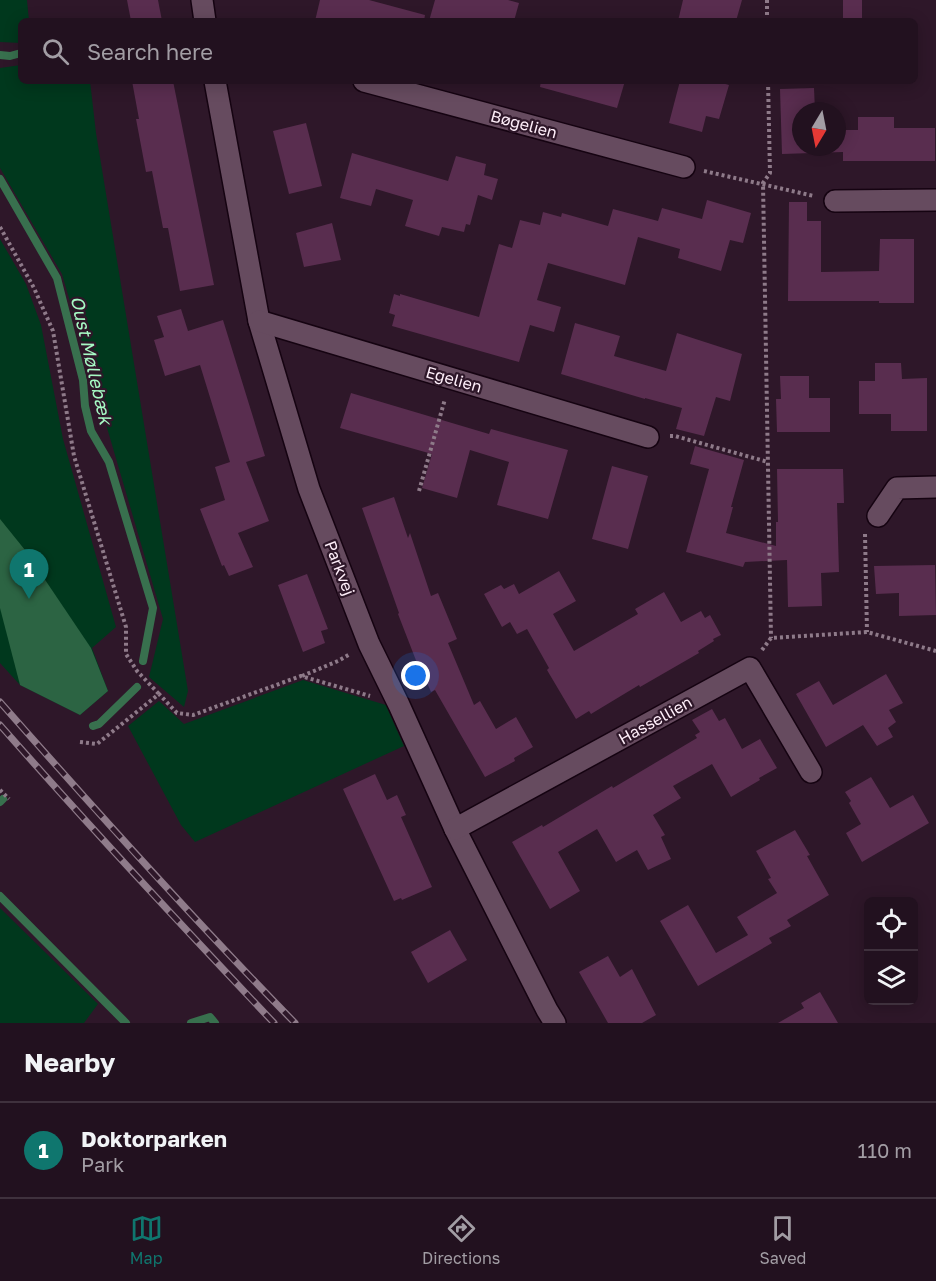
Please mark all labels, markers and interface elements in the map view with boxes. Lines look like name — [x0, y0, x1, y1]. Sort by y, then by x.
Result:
search box — [18, 18, 918, 84]
icon: search — [39, 35, 72, 68]
text: Search here — [87, 38, 213, 65]
north arrow — [792, 102, 846, 156]
street label: Bøgelien — [489, 106, 559, 142]
water label: Oust Møllebæk — [66, 293, 118, 428]
street label: Egelien — [424, 361, 484, 397]
street label: Parkvej — [320, 538, 360, 598]
pin: 1 — [9, 550, 48, 599]
your location — [401, 661, 430, 690]
street label: Hassellien — [615, 692, 695, 748]
map controls — [864, 897, 918, 1005]
button: locate — [864, 897, 918, 951]
button: layers — [864, 951, 918, 1005]
text: Nearby — [24, 1047, 115, 1078]
text: Doktorparken — [81, 1125, 227, 1152]
text: 1 — [38, 1138, 49, 1162]
text: 110 m — [858, 1138, 912, 1162]
text: Park — [81, 1152, 124, 1176]
tab: Map — [130, 1212, 163, 1268]
tab: Directions — [422, 1212, 500, 1268]
tab: Saved — [760, 1212, 806, 1268]

